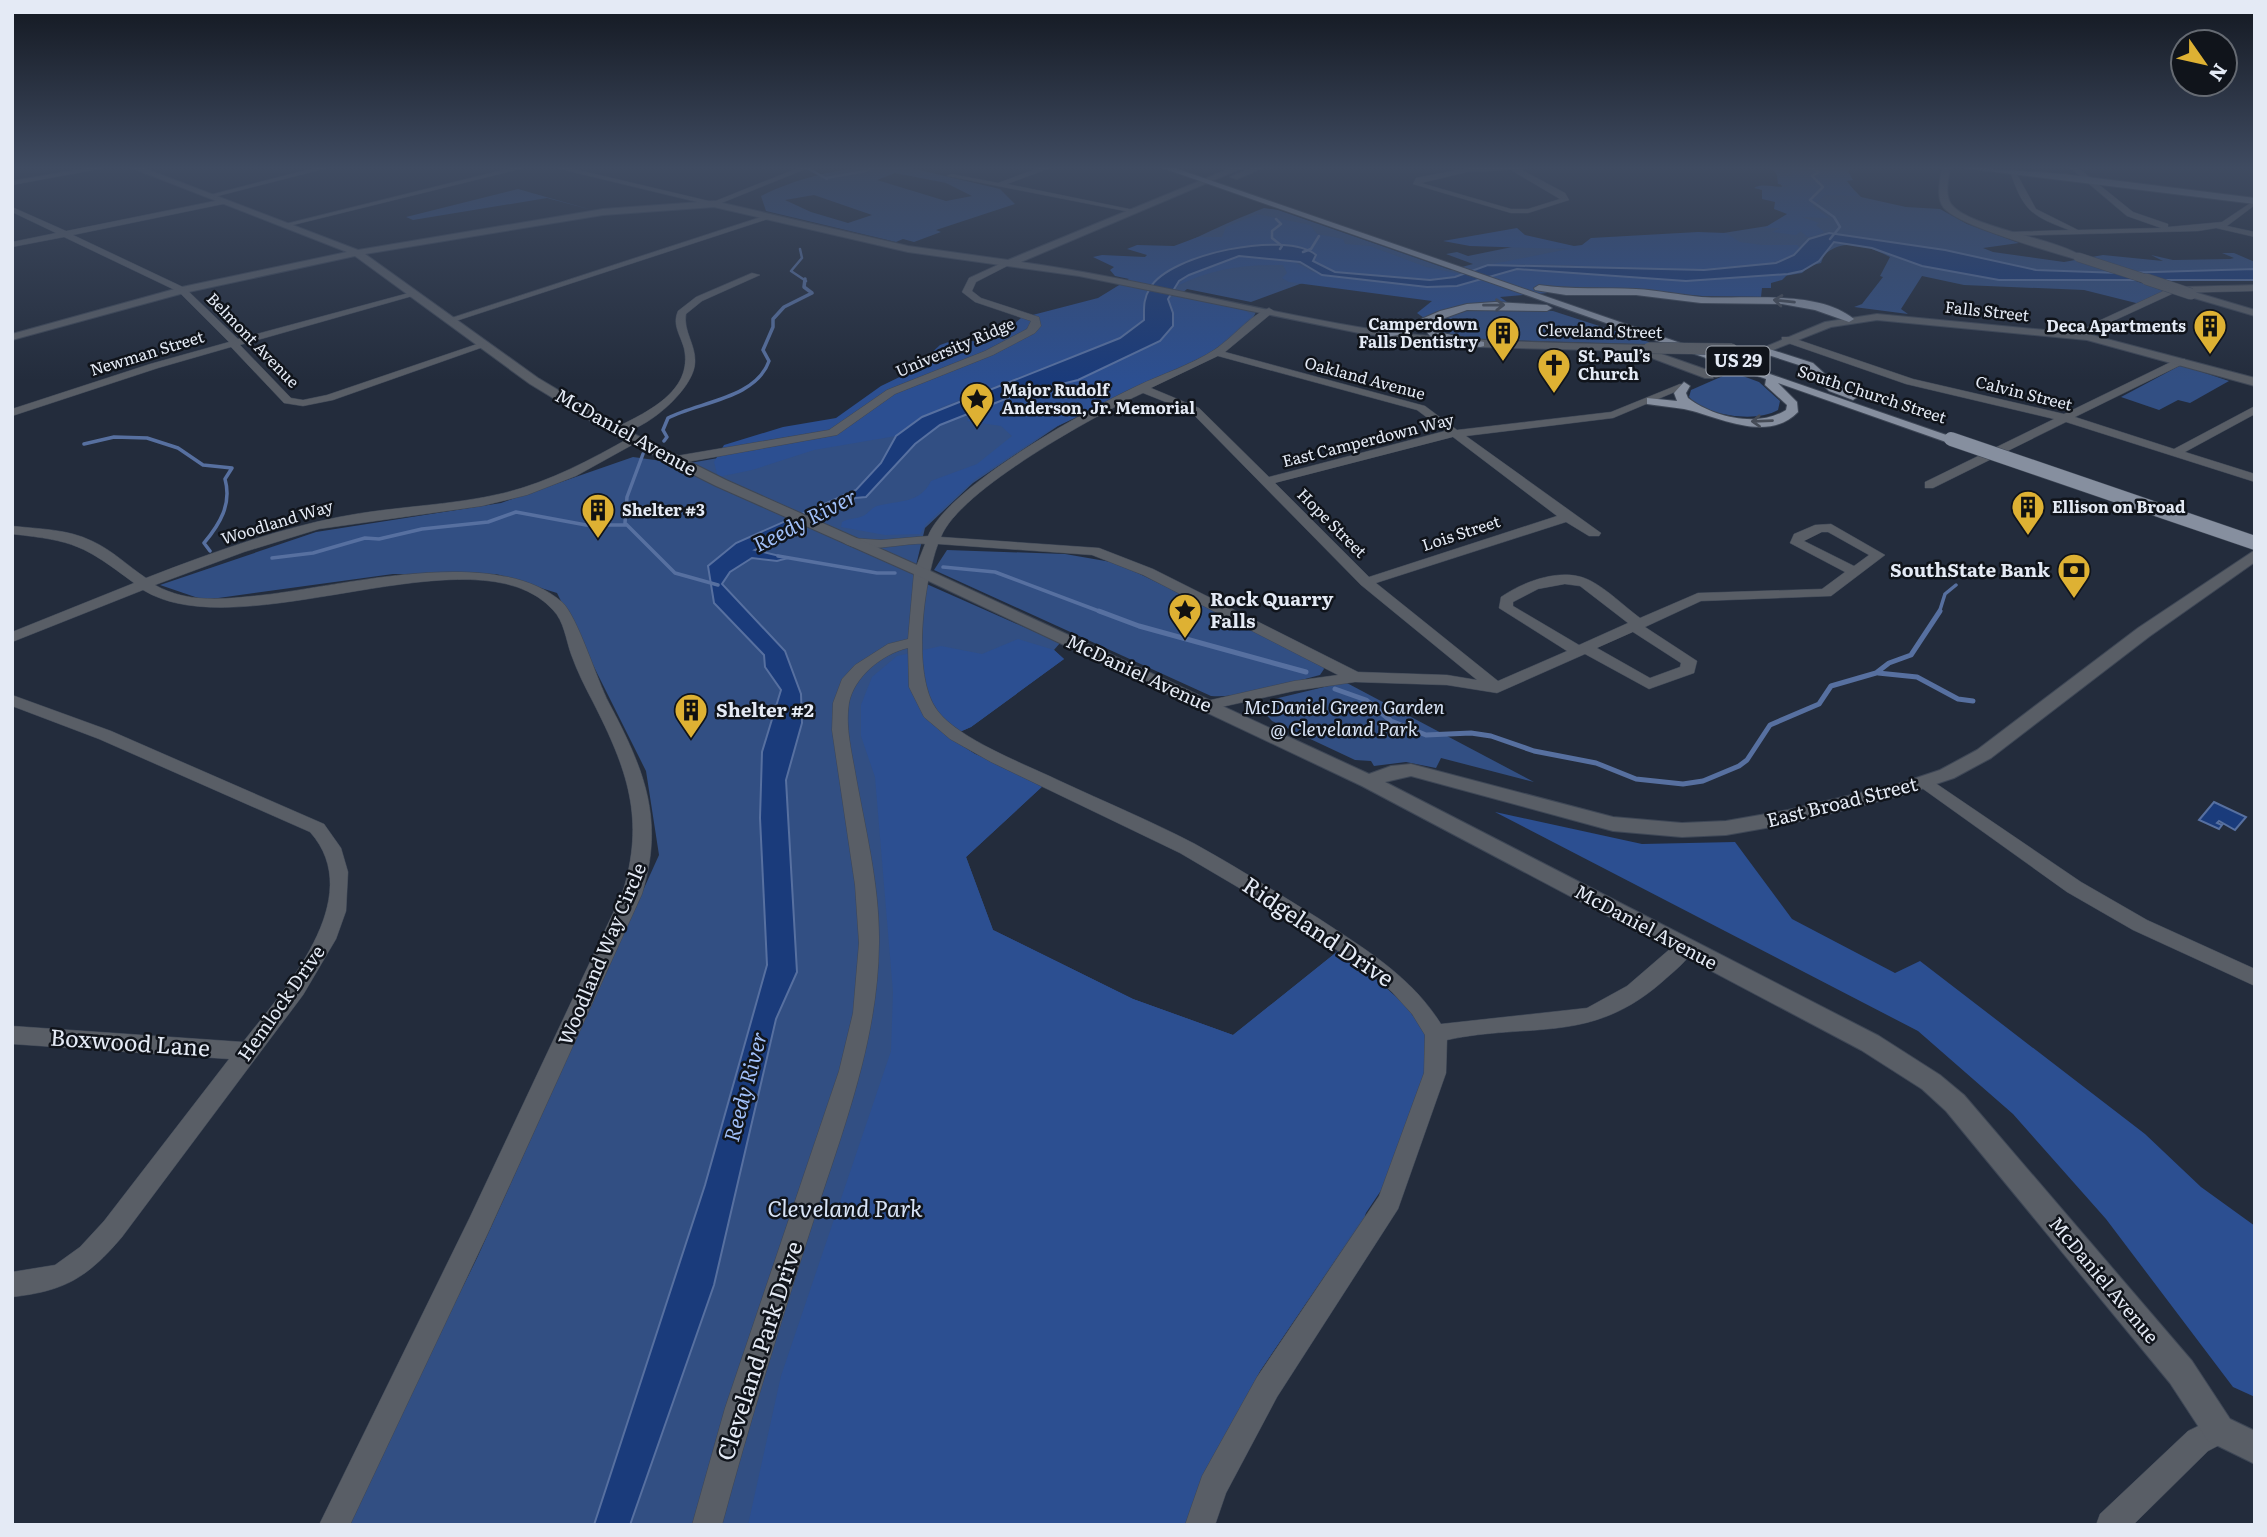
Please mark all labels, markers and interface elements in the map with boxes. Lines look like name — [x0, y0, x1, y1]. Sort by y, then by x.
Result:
north arrow — [2169, 28, 2239, 98]
text: N — [2203, 59, 2235, 88]
street label: Belmont Avenue — [202, 286, 306, 392]
street label: Falls Street — [1944, 294, 2031, 326]
one-way arrow — [1773, 295, 1795, 308]
one-way arrow — [1482, 299, 1505, 312]
building icon: Deca Apartments — [2191, 307, 2229, 356]
street label: University Ridge — [891, 310, 1018, 382]
place label: Camperdown Falls Dentistry — [1358, 311, 1478, 353]
place label: Deca Apartments — [2046, 313, 2186, 337]
building icon: Camperdown Falls Dentistry — [1484, 314, 1522, 363]
street label: Cleveland Street — [1538, 317, 1663, 343]
street label: Newman Street — [87, 323, 207, 381]
place label: St. Paul’s Church — [1578, 343, 1650, 385]
church icon: St. Paul’s Church — [1535, 346, 1573, 395]
road number: US 29 — [1706, 346, 1770, 376]
street label: Oakland Avenue — [1302, 349, 1428, 405]
street label: South Church Street — [1795, 358, 1950, 429]
street label: Calvin Street — [1973, 368, 2076, 416]
place label: Major Rudolf Anderson, Jr. Memorial — [1002, 377, 1195, 419]
place icon: Major Rudolf Anderson, Jr. Memorial — [958, 380, 996, 429]
street label: McDaniel Avenue — [551, 381, 703, 482]
street label: East Camperdown Way — [1279, 406, 1457, 472]
one-way arrow — [1750, 414, 1773, 427]
water label: Reedy River — [747, 479, 861, 558]
street label: Hope Street — [1293, 482, 1373, 563]
building icon: Ellison on Broad — [2009, 488, 2047, 537]
building icon: Shelter #3 — [579, 491, 617, 540]
street label: Woodland Way — [218, 492, 336, 549]
place label: Ellison on Broad — [2052, 494, 2186, 518]
place label: Shelter #3 — [622, 497, 705, 521]
street label: Lois Street — [1418, 508, 1503, 556]
bank icon: SouthState Bank — [2055, 551, 2093, 600]
place label: SouthState Bank — [1890, 555, 2050, 583]
place label: Rock Quarry Falls — [1210, 584, 1334, 634]
place icon: Rock Quarry Falls — [1166, 591, 1204, 640]
street label: McDaniel Avenue — [1062, 626, 1217, 718]
building icon: Shelter #2 — [672, 691, 710, 740]
park label: McDaniel Green Garden @ Cleveland Park — [1243, 692, 1445, 742]
place label: Shelter #2 — [716, 695, 814, 723]
street label: East Broad Street — [1763, 769, 1920, 833]
street label: Woodland Way Circle — [550, 858, 652, 1049]
street label: Ridgeland Drive — [1236, 867, 1402, 994]
street label: McDaniel Avenue — [1570, 877, 1723, 976]
street label: Hemlock Drive — [230, 939, 331, 1066]
street label: Boxwood Lane — [49, 1018, 211, 1064]
water label: Reedy River — [714, 1028, 773, 1145]
park label: Cleveland Park — [767, 1190, 923, 1224]
street label: McDaniel Avenue — [2043, 1210, 2166, 1349]
street label: Cleveland Park Drive — [707, 1236, 810, 1464]

